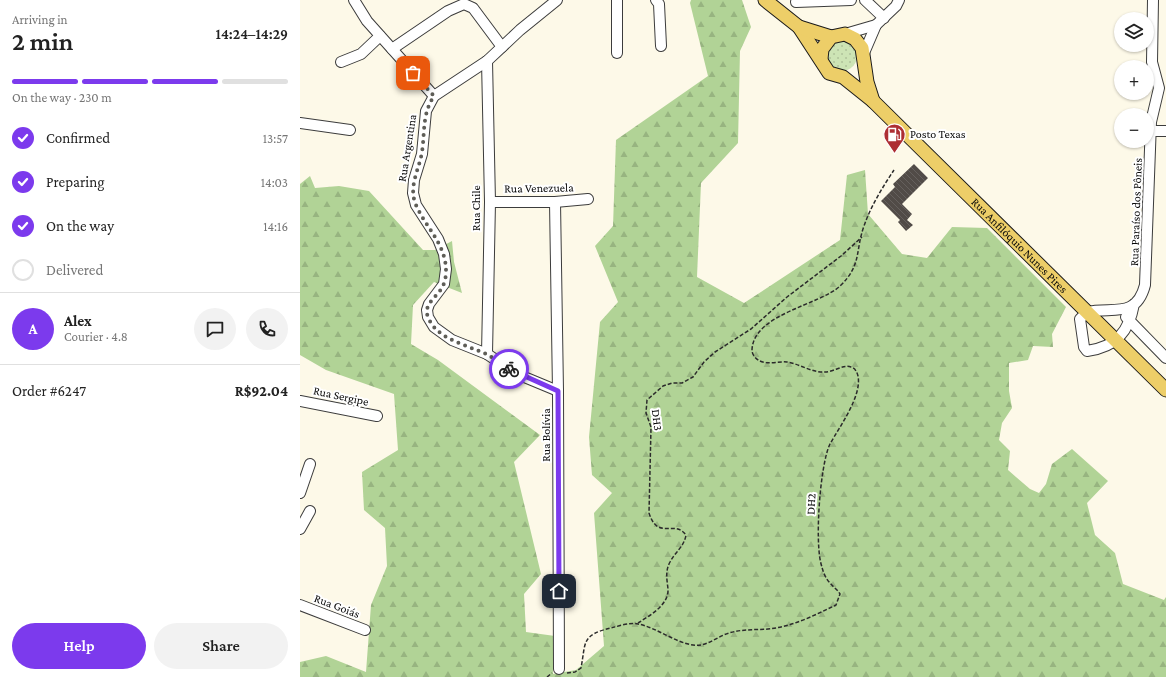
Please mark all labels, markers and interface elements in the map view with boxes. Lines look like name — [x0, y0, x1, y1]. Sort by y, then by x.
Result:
text: Arriving in — [12, 12, 68, 27]
map controls — [1114, 12, 1154, 148]
button: layers — [1114, 12, 1154, 52]
text: 14:24–14:29 — [216, 26, 288, 42]
text: 2 min — [12, 27, 73, 56]
pin — [396, 56, 430, 90]
button: + — [1114, 60, 1154, 100]
icon: bag — [402, 62, 424, 84]
text: On the way · 230 m — [12, 90, 112, 105]
button: − — [1114, 108, 1154, 148]
street label: Rua Argentina — [395, 113, 419, 183]
fuel station icon: Posto Texas — [882, 121, 908, 154]
icon: check — [12, 127, 34, 149]
place label: Posto Texas — [910, 127, 966, 141]
text: Confirmed — [46, 130, 110, 146]
text: 13:57 — [263, 131, 288, 146]
street label: Rua Paraíso dos Pôneis — [1127, 157, 1145, 266]
icon: check — [12, 171, 34, 193]
text: Preparing — [46, 174, 105, 190]
text: 14:03 — [261, 175, 288, 190]
street label: Rua Venezuela — [504, 180, 574, 196]
street label: Rua Chile — [469, 185, 483, 231]
street label: Rua Anfilóquio Nunes Pires — [968, 195, 1071, 296]
icon: check — [12, 215, 34, 237]
text: On the way — [46, 218, 114, 234]
text: 14:16 — [263, 219, 288, 234]
text: Delivered — [46, 262, 103, 278]
button: chat — [194, 308, 236, 350]
button: phone — [246, 308, 288, 350]
text: Alex — [64, 313, 92, 329]
text: A — [29, 321, 37, 337]
text: Courier · 4.8 — [64, 329, 128, 344]
courier — [489, 349, 529, 389]
icon: bike — [498, 358, 520, 380]
text: Order #6247 — [12, 383, 86, 399]
text: R$92.04 — [235, 383, 288, 399]
street label: Rua Sergipe — [312, 383, 370, 409]
street label: Rua Bolívia — [539, 408, 553, 462]
street label: DH3 — [649, 408, 665, 432]
street label: DH2 — [803, 493, 819, 515]
pin — [542, 574, 576, 608]
icon: home — [548, 580, 570, 602]
street label: Rua Goiás — [312, 591, 362, 621]
button: Help — [12, 623, 146, 669]
button: Share — [154, 623, 288, 669]

